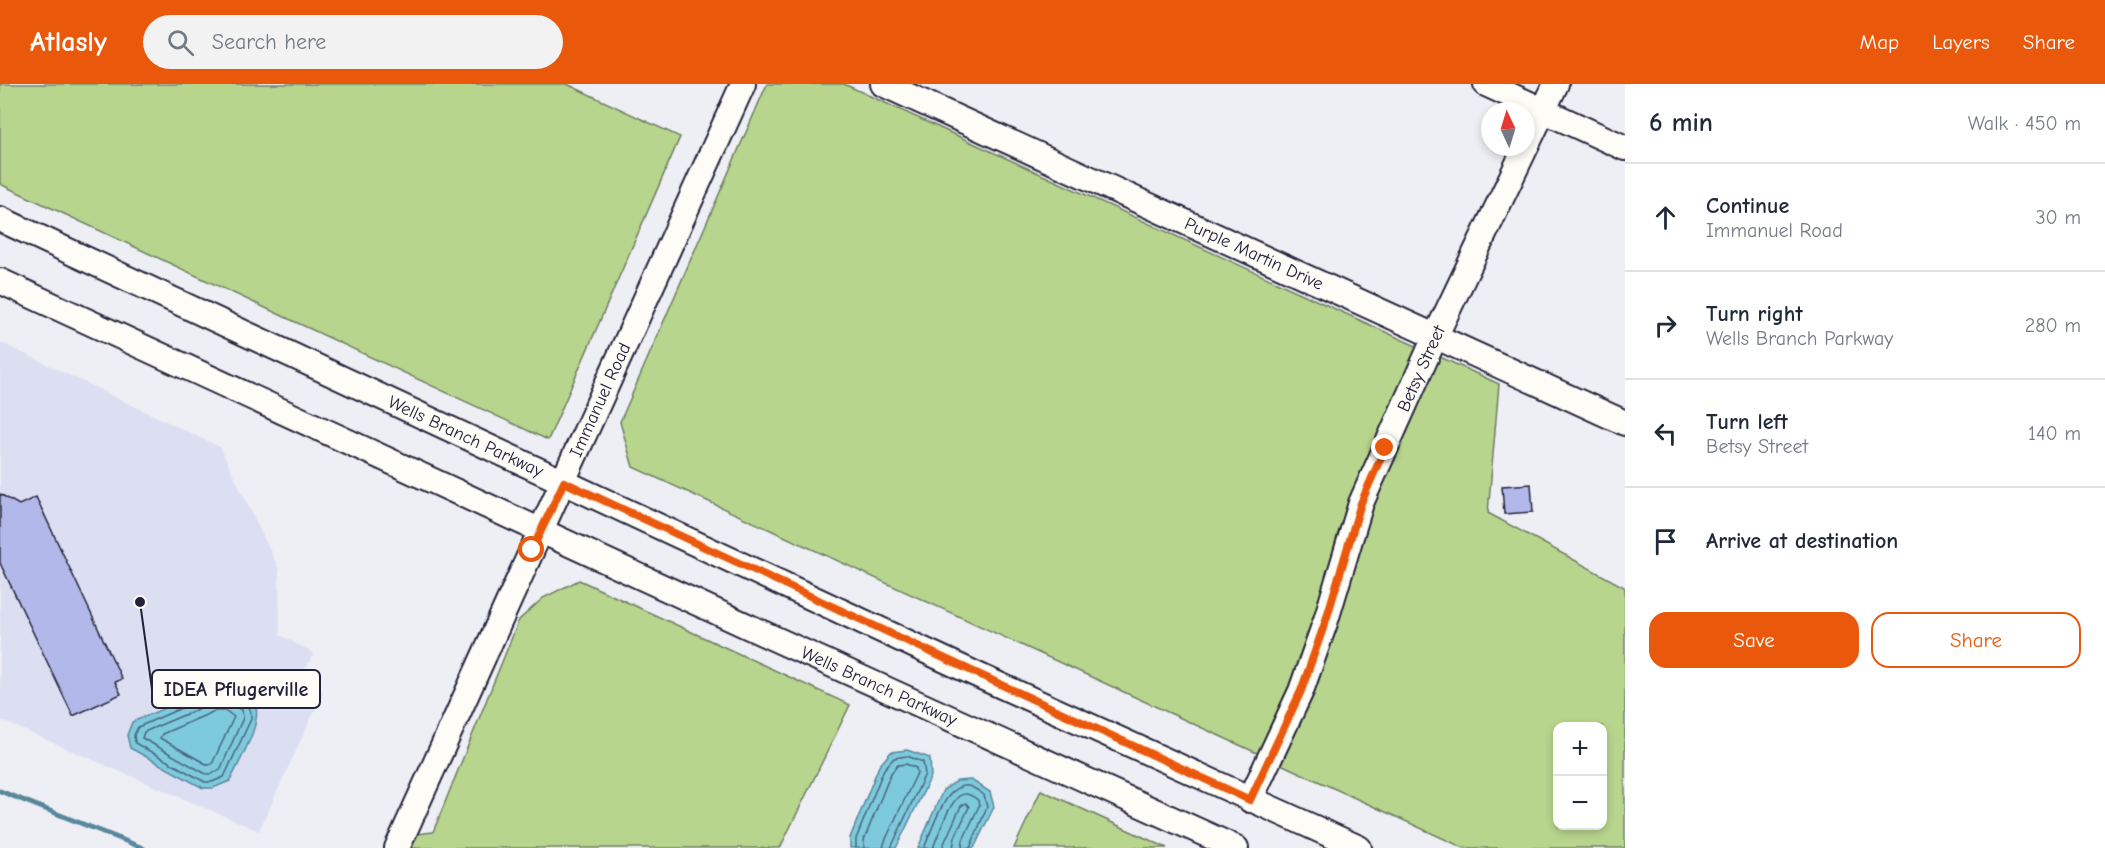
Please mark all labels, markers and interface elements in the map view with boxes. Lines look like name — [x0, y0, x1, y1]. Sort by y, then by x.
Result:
search box — [143, 15, 563, 69]
text: Atlasly — [30, 26, 107, 58]
icon: search — [164, 26, 197, 59]
text: Search here — [212, 29, 326, 55]
text: Map — [1860, 30, 1899, 54]
text: Layers — [1932, 30, 1990, 54]
text: Share — [2023, 30, 2075, 54]
north arrow — [1481, 102, 1535, 156]
text: 6 min — [1649, 108, 1713, 138]
text: Walk · 450 m — [1968, 112, 2081, 135]
text: Continue — [1706, 193, 1789, 219]
icon: ahead — [1649, 201, 1682, 234]
text: 30 m — [2035, 206, 2081, 229]
street label: Purple Martin Drive — [1181, 213, 1327, 294]
text: Immanuel Road — [1706, 219, 1843, 242]
text: Turn right — [1706, 301, 1803, 327]
icon: right — [1649, 309, 1682, 342]
text: 280 m — [2025, 314, 2081, 337]
street label: Betsy Street — [1393, 321, 1450, 415]
text: Wells Branch Parkway — [1706, 327, 1893, 350]
street label: Immanuel Road — [565, 339, 635, 460]
street label: Wells Branch Parkway — [385, 391, 548, 482]
text: Turn left — [1706, 409, 1788, 435]
icon: left — [1649, 417, 1682, 450]
text: 140 m — [2028, 422, 2081, 445]
route end — [1371, 434, 1397, 460]
text: Betsy Street — [1706, 435, 1808, 458]
icon: arrive — [1649, 525, 1682, 558]
text: Arrive at destination — [1706, 528, 1898, 554]
route start — [518, 536, 544, 562]
button: Save — [1649, 612, 1859, 668]
button: Share — [1871, 612, 2081, 668]
street label: Wells Branch Parkway — [798, 642, 961, 731]
callout: IDEA Pflugerville — [152, 670, 320, 708]
text: IDEA Pflugerville — [164, 678, 308, 701]
map controls — [1553, 722, 1607, 830]
button: + — [1553, 722, 1607, 776]
button: − — [1553, 776, 1607, 830]

